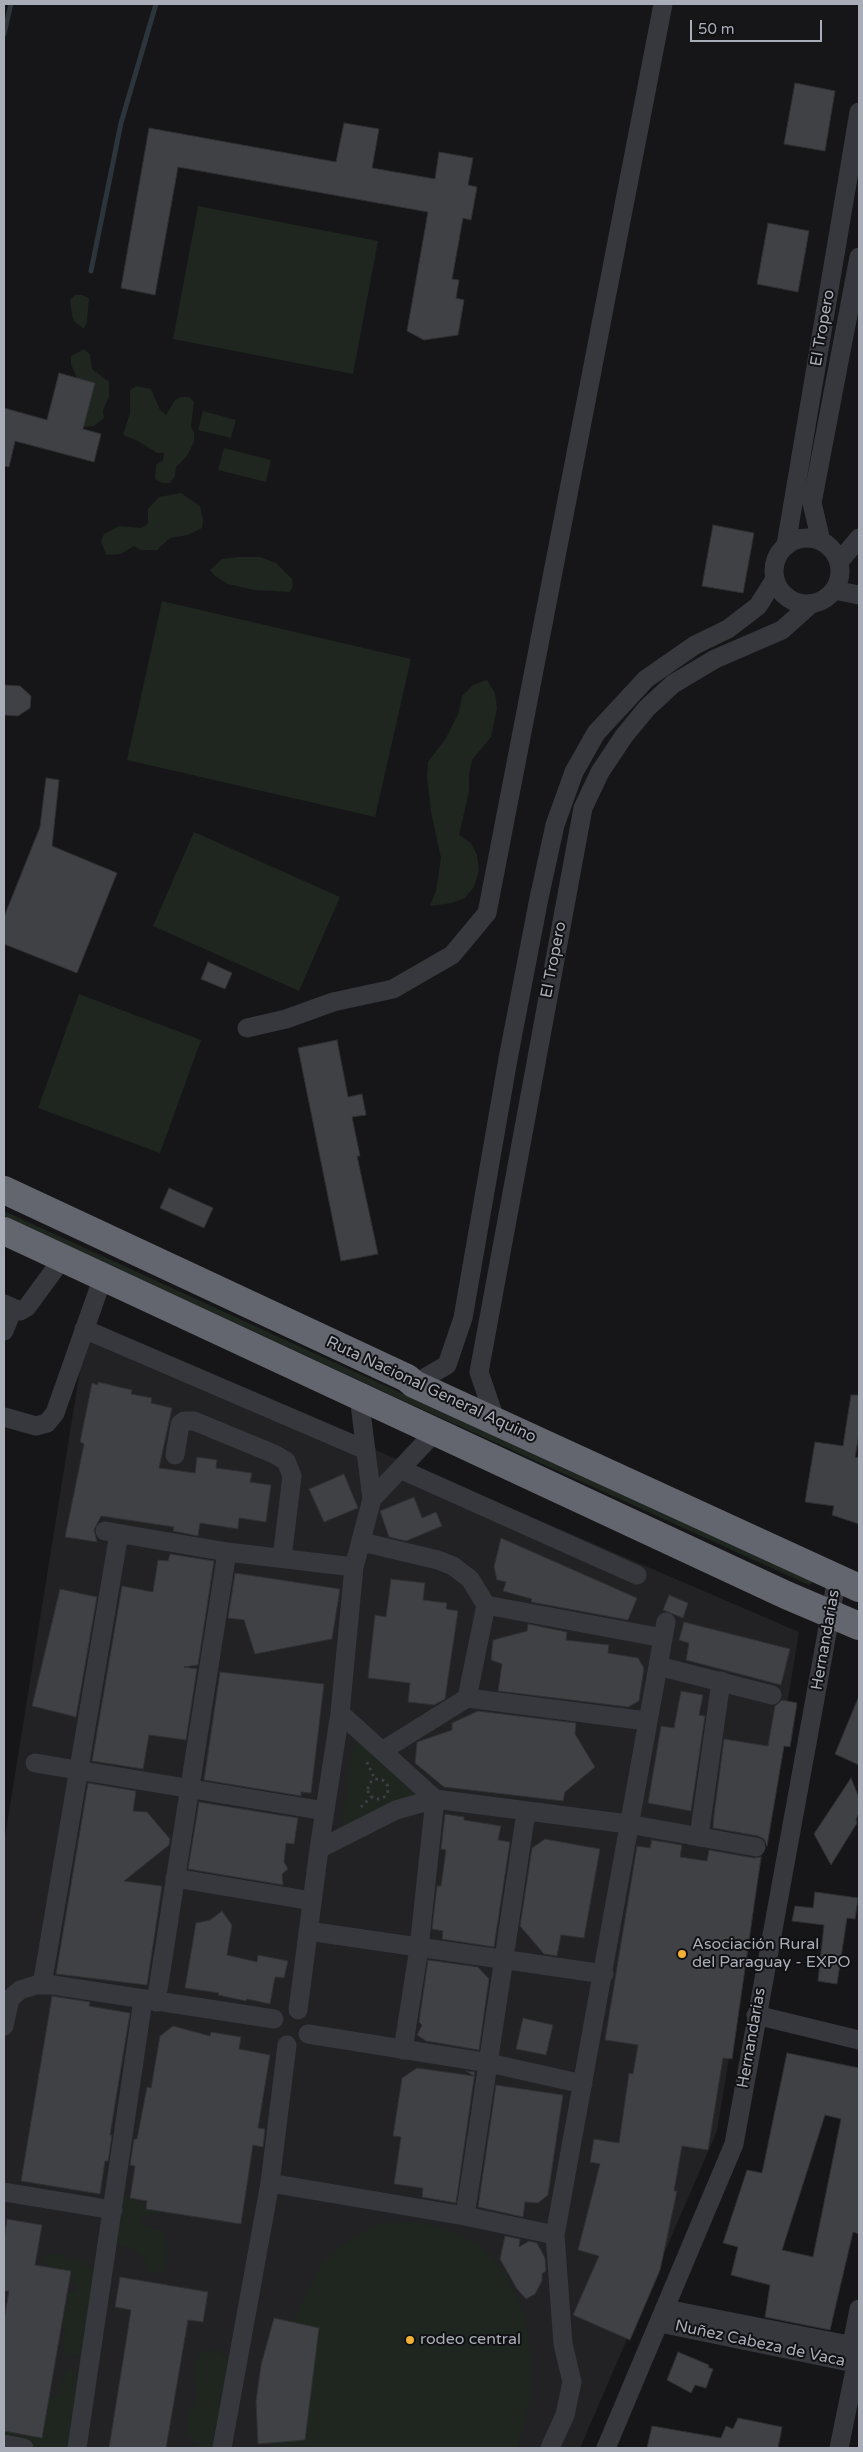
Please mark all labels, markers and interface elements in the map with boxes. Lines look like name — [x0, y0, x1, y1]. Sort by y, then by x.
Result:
scale bar — [693, 10, 826, 42]
text: 50 m — [698, 20, 735, 38]
street label: El Tropero — [807, 288, 839, 368]
street label: El Tropero — [537, 920, 571, 1000]
street label: Ruta Nacional General Aquino — [323, 1333, 539, 1447]
street label: Hernandarias — [808, 1588, 844, 1692]
place label: Asociación Rural del Paraguay - EXPO — [692, 1935, 851, 1973]
marker: Asociación Rural del Paraguay - EXPO — [676, 1948, 688, 1960]
street label: Hernandarias — [734, 1986, 770, 2090]
street label: Nuñez Cabeza de Vaca — [673, 2317, 847, 2371]
place label: rodeo central — [420, 2330, 521, 2350]
marker: rodeo central — [404, 2334, 416, 2346]

